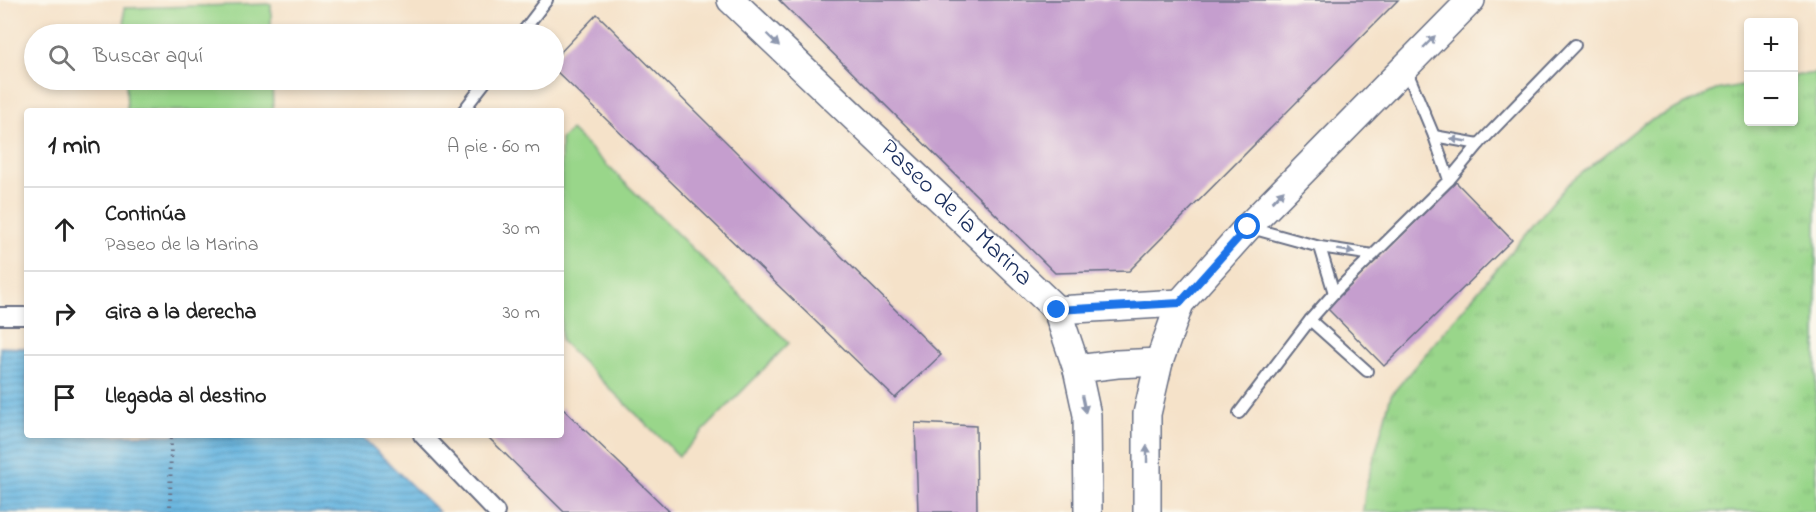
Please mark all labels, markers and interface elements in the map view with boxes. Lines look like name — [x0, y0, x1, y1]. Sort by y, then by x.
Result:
map controls — [1744, 18, 1798, 126]
button: + — [1744, 18, 1798, 72]
search box — [24, 24, 564, 90]
one-way arrow — [766, 33, 780, 47]
one-way arrow — [1422, 36, 1436, 50]
icon: search — [45, 41, 78, 74]
text: Buscar aquí — [93, 41, 203, 73]
button: − — [1744, 72, 1798, 126]
text: 1 min — [48, 128, 100, 166]
street label: Paseo de la Marina — [870, 131, 1041, 296]
text: A pie · 60 m — [447, 133, 540, 162]
one-way arrow — [1449, 135, 1468, 144]
one-way arrow — [1271, 189, 1285, 204]
text: Continúa — [105, 199, 186, 231]
icon: ahead — [48, 213, 81, 246]
route start — [1234, 213, 1260, 239]
text: 30 m — [503, 215, 540, 244]
text: Paseo de la Marina — [105, 231, 258, 260]
one-way arrow — [1336, 246, 1355, 255]
route end — [1043, 296, 1069, 322]
icon: right — [48, 297, 81, 330]
text: Gira a la derecha — [105, 297, 256, 329]
text: 30 m — [503, 299, 540, 328]
icon: arrive — [48, 381, 81, 414]
text: Llegada al destino — [105, 381, 266, 413]
one-way arrow — [1080, 394, 1089, 413]
one-way arrow — [1142, 444, 1152, 463]

